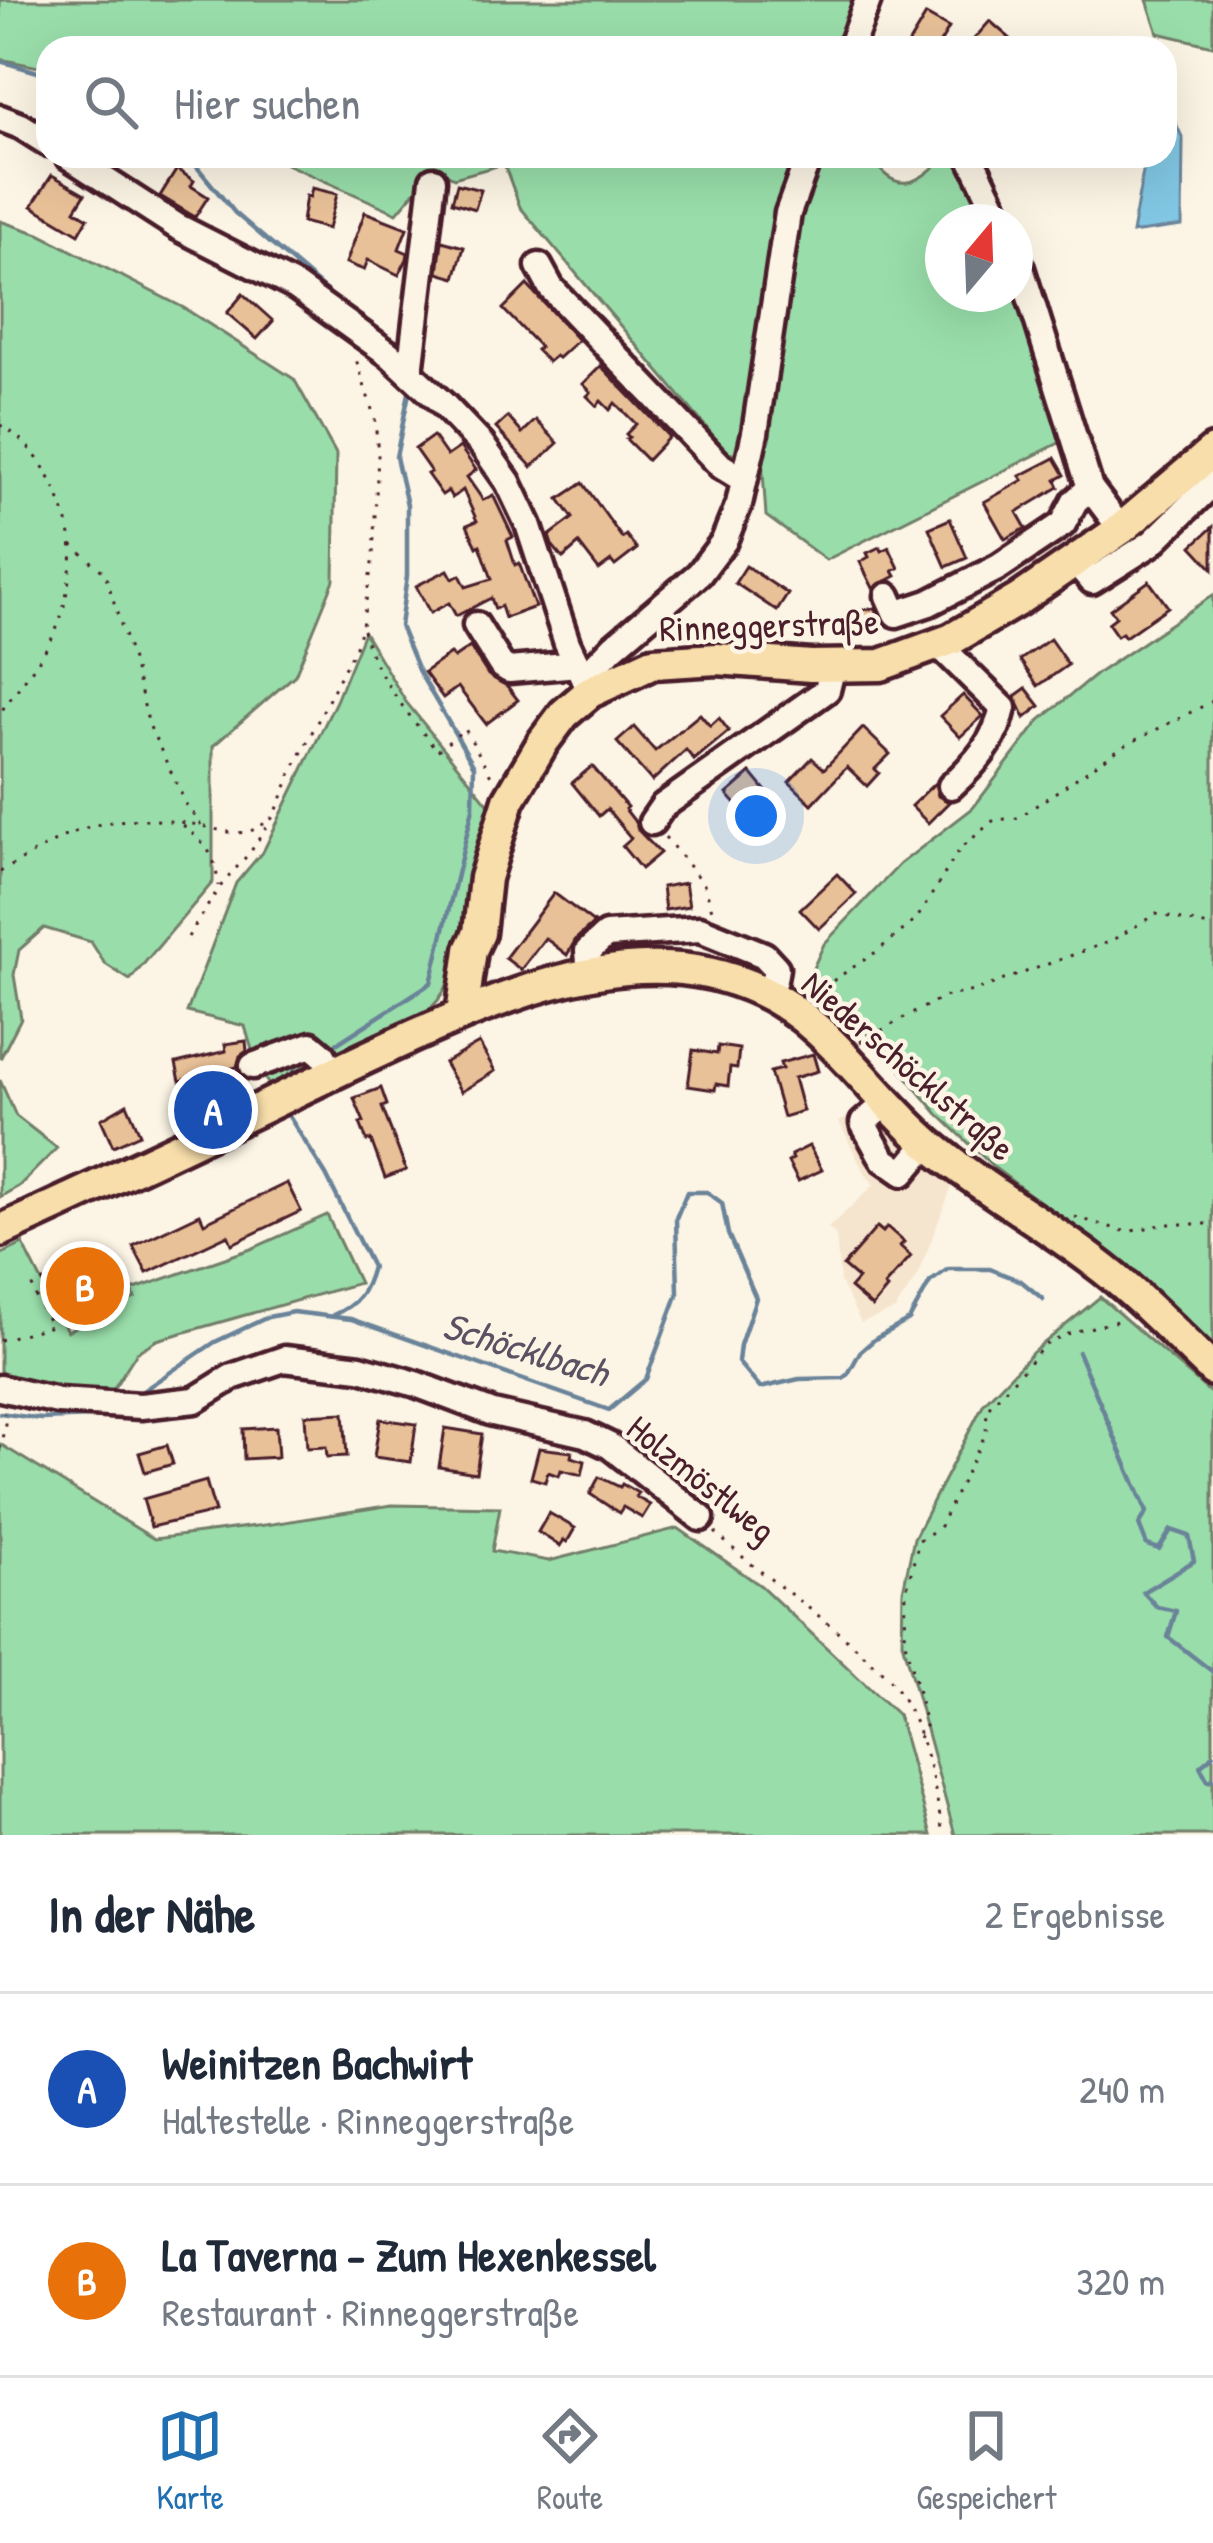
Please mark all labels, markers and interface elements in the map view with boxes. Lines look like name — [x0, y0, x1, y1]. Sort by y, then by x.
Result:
search box — [36, 36, 1177, 168]
icon: search — [78, 69, 144, 135]
text: Hier suchen — [174, 72, 361, 133]
north arrow — [925, 204, 1033, 312]
street label: Rinneggerstraße — [659, 596, 879, 652]
your location — [726, 786, 786, 846]
street label: Niederschöcklstraße — [792, 959, 1026, 1171]
pin: A — [174, 1065, 252, 1155]
pin: B — [46, 1241, 124, 1331]
water label: Schöcklbach — [437, 1298, 617, 1399]
street label: Holzmöstlweg — [617, 1403, 787, 1553]
text: In der Nähe — [48, 1879, 255, 1948]
text: 2 Ergebnisse — [985, 1887, 1165, 1940]
text: Weinitzen Bachwirt — [162, 2032, 472, 2093]
text: A — [77, 2062, 97, 2115]
text: 240 m — [1079, 2062, 1165, 2115]
text: Haltestelle · Rinneggerstraße — [162, 2093, 574, 2146]
text: La Taverna - Zum Hexenkessel — [162, 2224, 656, 2285]
text: B — [77, 2254, 97, 2307]
text: 320 m — [1076, 2254, 1165, 2307]
text: Restaurant · Rinneggerstraße — [162, 2285, 579, 2338]
tab: Karte — [157, 2403, 224, 2519]
tab: Route — [537, 2403, 603, 2519]
tab: Gespeichert — [916, 2403, 1056, 2519]

